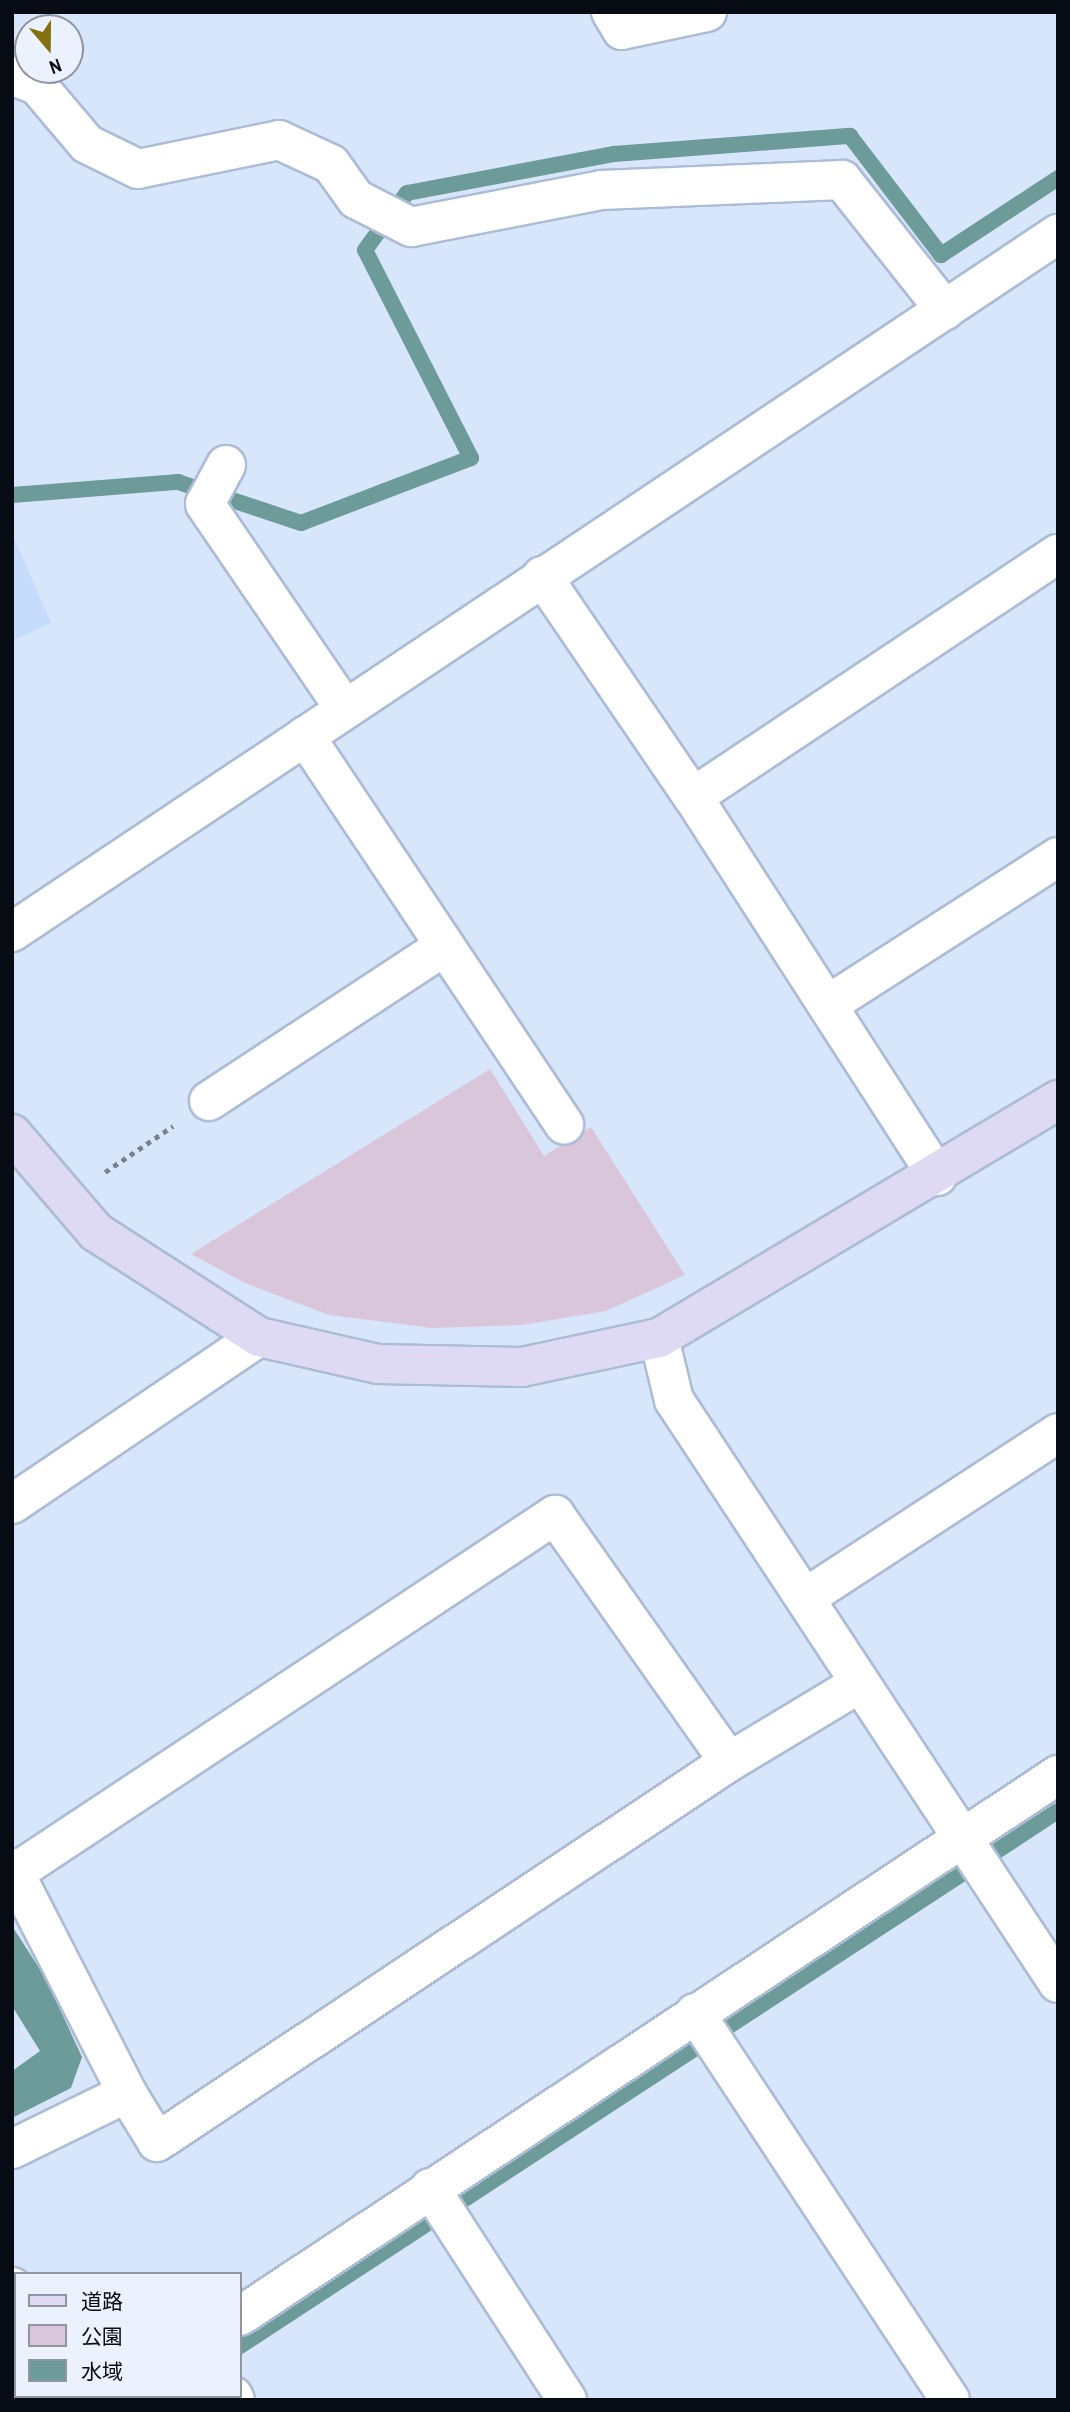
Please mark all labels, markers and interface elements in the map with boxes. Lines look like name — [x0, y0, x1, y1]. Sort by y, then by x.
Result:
north arrow — [14, 14, 84, 84]
text: N — [46, 53, 65, 81]
legend — [14, 2272, 242, 2398]
text: 道路 — [81, 2287, 123, 2316]
text: 公園 — [81, 2322, 123, 2351]
text: 水域 — [81, 2357, 123, 2386]

